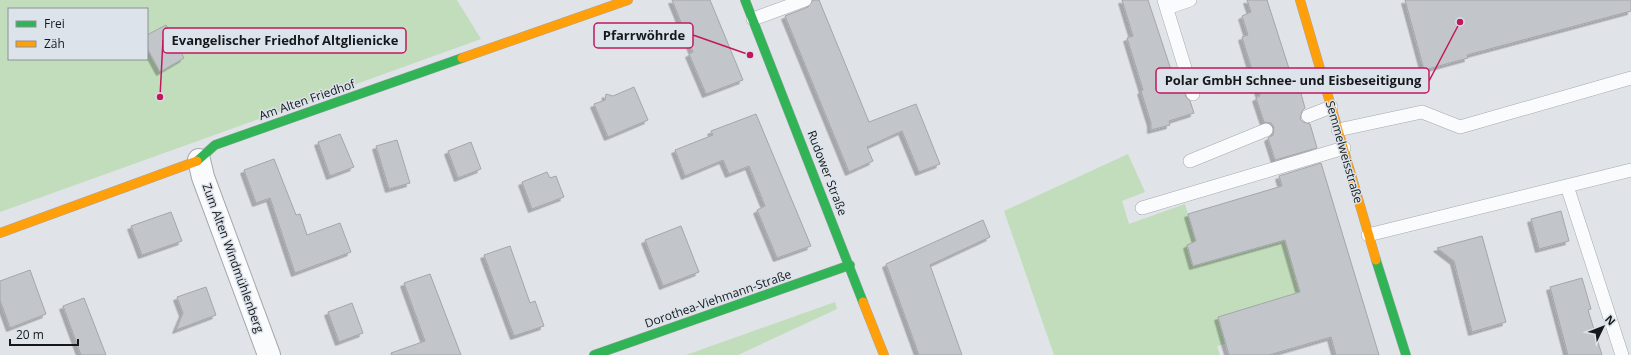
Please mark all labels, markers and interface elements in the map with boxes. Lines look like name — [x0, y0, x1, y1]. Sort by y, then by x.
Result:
legend — [8, 8, 148, 60]
text: Frei — [44, 15, 65, 32]
callout: Pfarrwöhrde — [594, 23, 693, 48]
text: Pfarrwöhrde — [603, 26, 686, 44]
callout: Evangelischer Friedhof Altglienicke — [163, 28, 406, 53]
text: Evangelischer Friedhof Altglienicke — [171, 31, 399, 49]
text: Zäh — [44, 35, 65, 52]
callout: Polar GmbH Schnee- und Eisbeseitigung — [1156, 68, 1429, 93]
text: Polar GmbH Schnee- und Eisbeseitigung — [1165, 71, 1422, 89]
street label: Am Alten Friedhof — [256, 75, 358, 124]
street label: Semmelweisstraße — [1322, 99, 1367, 205]
street label: Rudower Straße — [803, 128, 852, 218]
street label: Zum Alten Windmühlenberg — [198, 181, 269, 335]
street label: Dorothea-Viehmann-Straße — [642, 265, 794, 332]
north arrow — [1583, 307, 1623, 347]
text: N — [1602, 311, 1619, 328]
scale bar — [10, 321, 78, 347]
text: 20 m — [16, 326, 44, 343]

